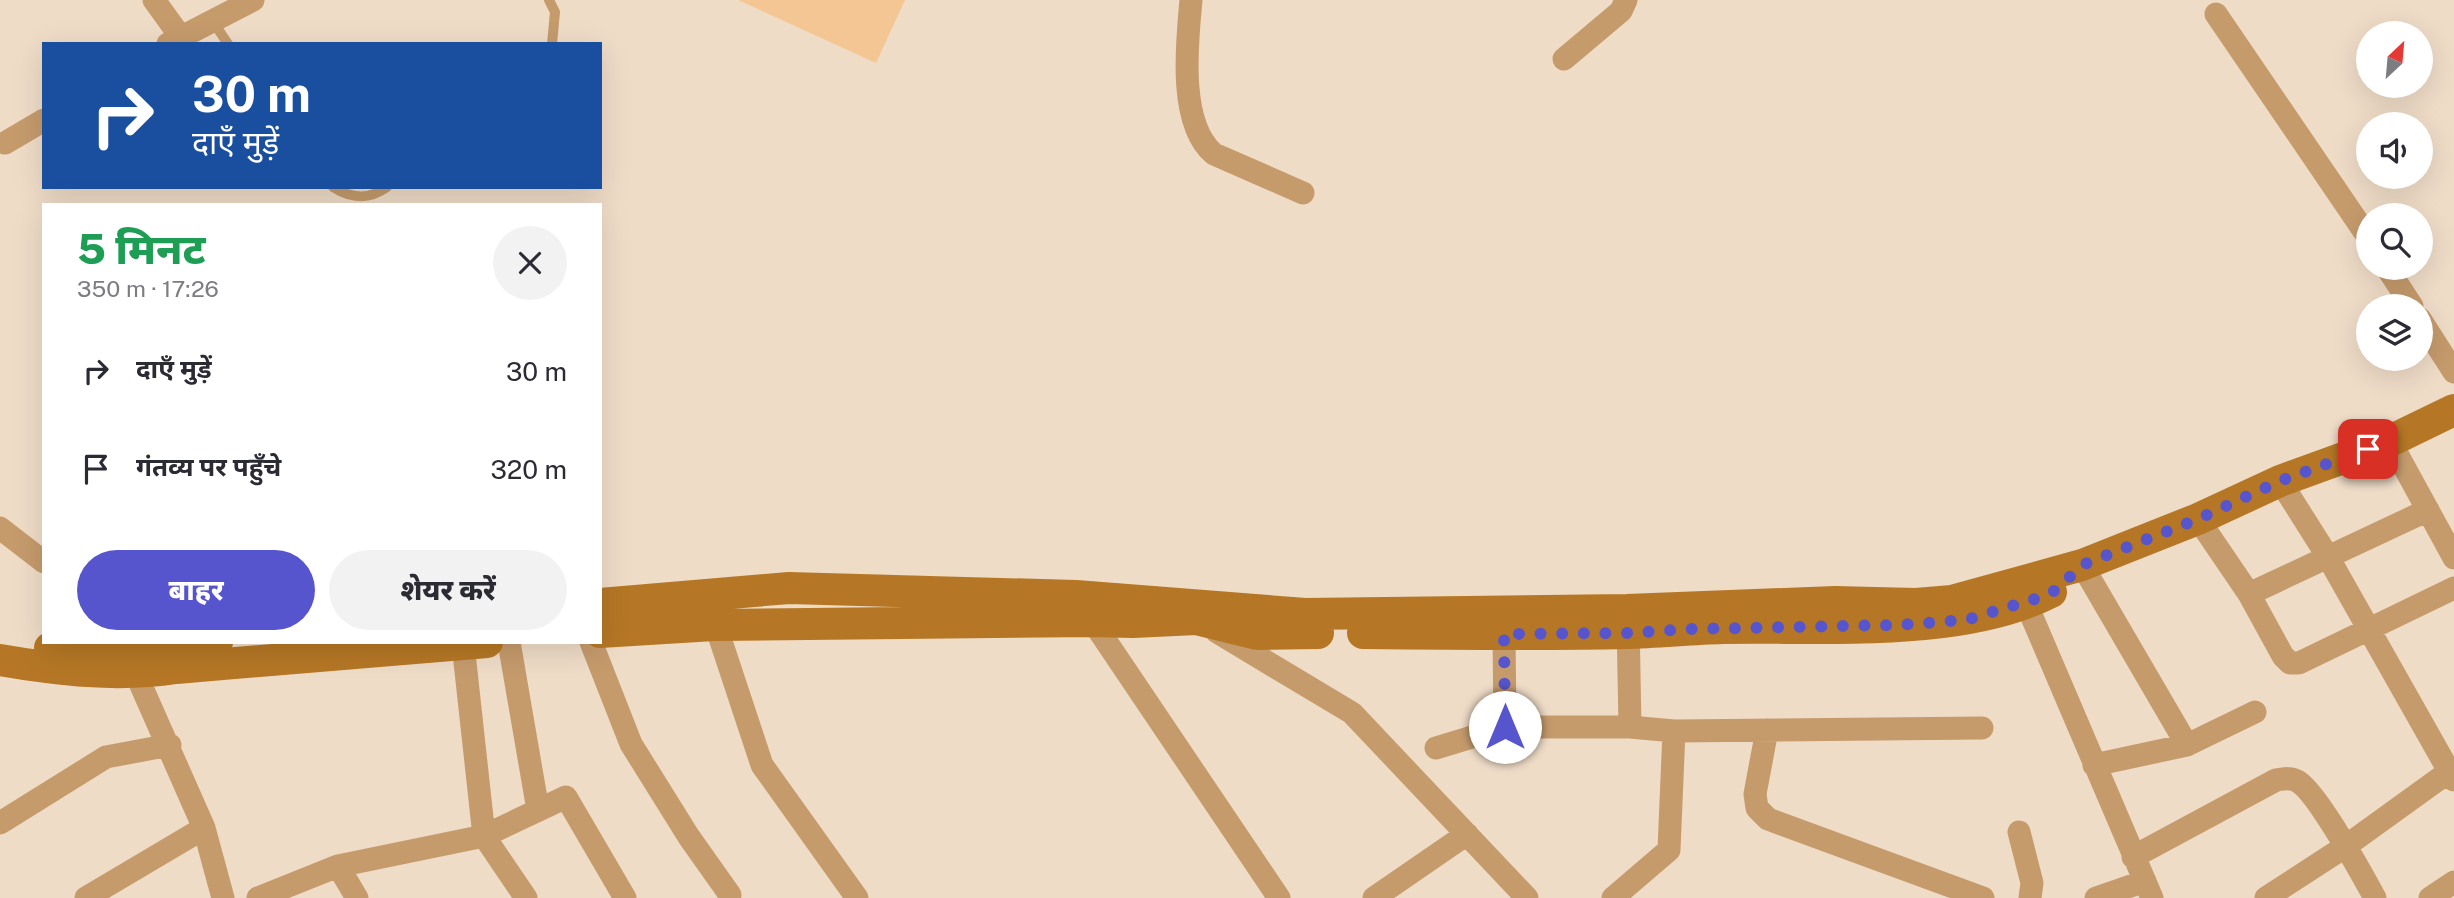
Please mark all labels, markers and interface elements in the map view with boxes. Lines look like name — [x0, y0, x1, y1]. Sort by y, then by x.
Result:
north arrow — [2356, 21, 2432, 98]
map controls — [2356, 21, 2433, 371]
text: 30 m — [192, 65, 311, 123]
icon: right — [77, 70, 168, 161]
button: sound — [2356, 112, 2433, 189]
text: दाएँ मुड़ें — [192, 124, 279, 161]
button: search — [2356, 203, 2433, 280]
text: 5 मिनट — [77, 224, 206, 273]
button: close — [493, 226, 567, 300]
text: 350 m · 17:26 — [77, 275, 219, 302]
button: layers — [2356, 294, 2433, 371]
icon: right — [77, 352, 115, 390]
text: दाएँ मुड़ें — [136, 353, 212, 384]
text: 30 m — [506, 356, 567, 387]
pin — [2338, 419, 2398, 479]
icon: arrive — [2349, 430, 2387, 468]
icon: arrive — [77, 450, 115, 488]
text: गंतव्य पर पहुँचे — [136, 451, 281, 482]
text: 320 m — [490, 454, 567, 485]
button: बाहर — [77, 550, 315, 630]
button: शेयर करें — [329, 550, 567, 630]
position arrow — [1468, 690, 1542, 764]

